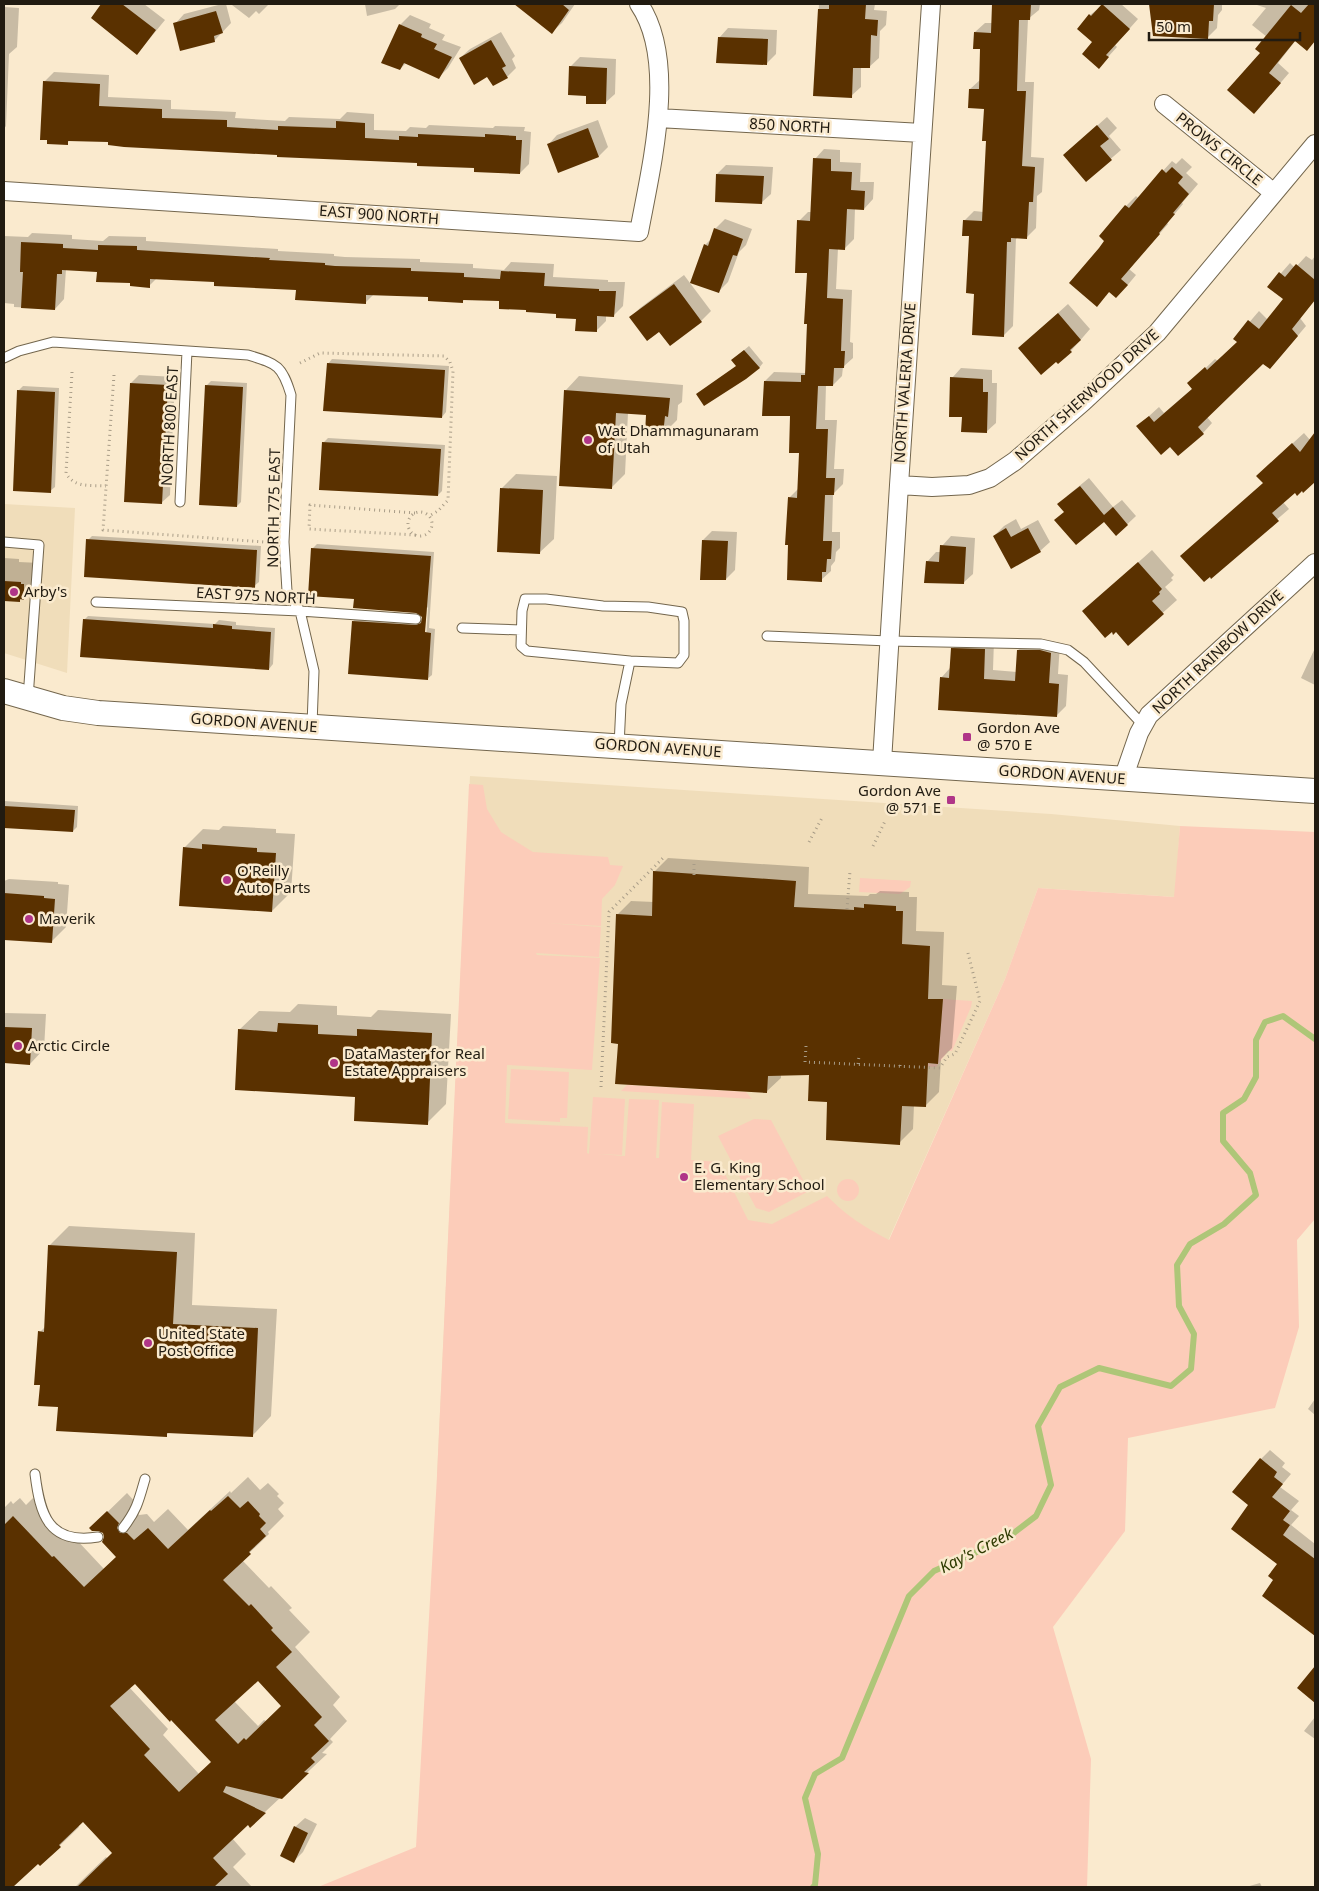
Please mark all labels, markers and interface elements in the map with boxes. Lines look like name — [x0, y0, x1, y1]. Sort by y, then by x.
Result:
scale bar — [1149, 10, 1300, 42]
text: 50 m — [1156, 16, 1191, 36]
street label: PROWS CIRCLE — [1172, 107, 1267, 189]
street label: 850 NORTH — [749, 113, 831, 137]
street label: EAST 900 NORTH — [319, 200, 440, 228]
street label: NORTH VALERIA DRIVE — [888, 302, 920, 464]
street label: NORTH SHERWOOD DRIVE — [1010, 324, 1163, 464]
street label: NORTH 800 EAST — [156, 365, 182, 486]
place label: Wat Dhammagunaram of Utah — [598, 420, 759, 457]
marker: Wat Dhammagunaram of Utah — [582, 434, 594, 446]
street label: NORTH 775 EAST — [262, 447, 284, 568]
place label: Arby's — [24, 581, 67, 601]
street label: EAST 975 NORTH — [196, 582, 316, 608]
street label: NORTH RAINBOW DRIVE — [1147, 585, 1287, 718]
marker: Arby's — [8, 586, 20, 598]
street label: GORDON AVENUE — [190, 708, 318, 736]
place label: Gordon Ave @ 570 E — [977, 717, 1060, 754]
marker: Gordon Ave @ 570 E — [961, 731, 973, 743]
street label: GORDON AVENUE — [594, 733, 722, 761]
street label: GORDON AVENUE — [998, 760, 1126, 788]
place label: Gordon Ave @ 571 E — [858, 780, 941, 817]
marker: Gordon Ave @ 571 E — [945, 794, 957, 806]
place label: O'Reilly Auto Parts — [237, 860, 311, 897]
marker: O'Reilly Auto Parts — [221, 874, 233, 886]
place label: Maverik — [39, 908, 95, 928]
marker: Maverik — [23, 913, 35, 925]
place label: Arctic Circle — [28, 1035, 110, 1055]
marker: Arctic Circle — [12, 1040, 24, 1052]
place label: DataMaster for Real Estate Appraisers — [344, 1043, 485, 1080]
marker: DataMaster for Real Estate Appraisers — [328, 1057, 340, 1069]
place label: E. G. King Elementary School — [694, 1157, 825, 1194]
marker: E. G. King Elementary School — [678, 1171, 690, 1183]
place label: United State Post Office — [158, 1323, 245, 1360]
marker: United State Post Office — [142, 1337, 154, 1349]
water label: Kay's Creek — [936, 1522, 1017, 1578]

